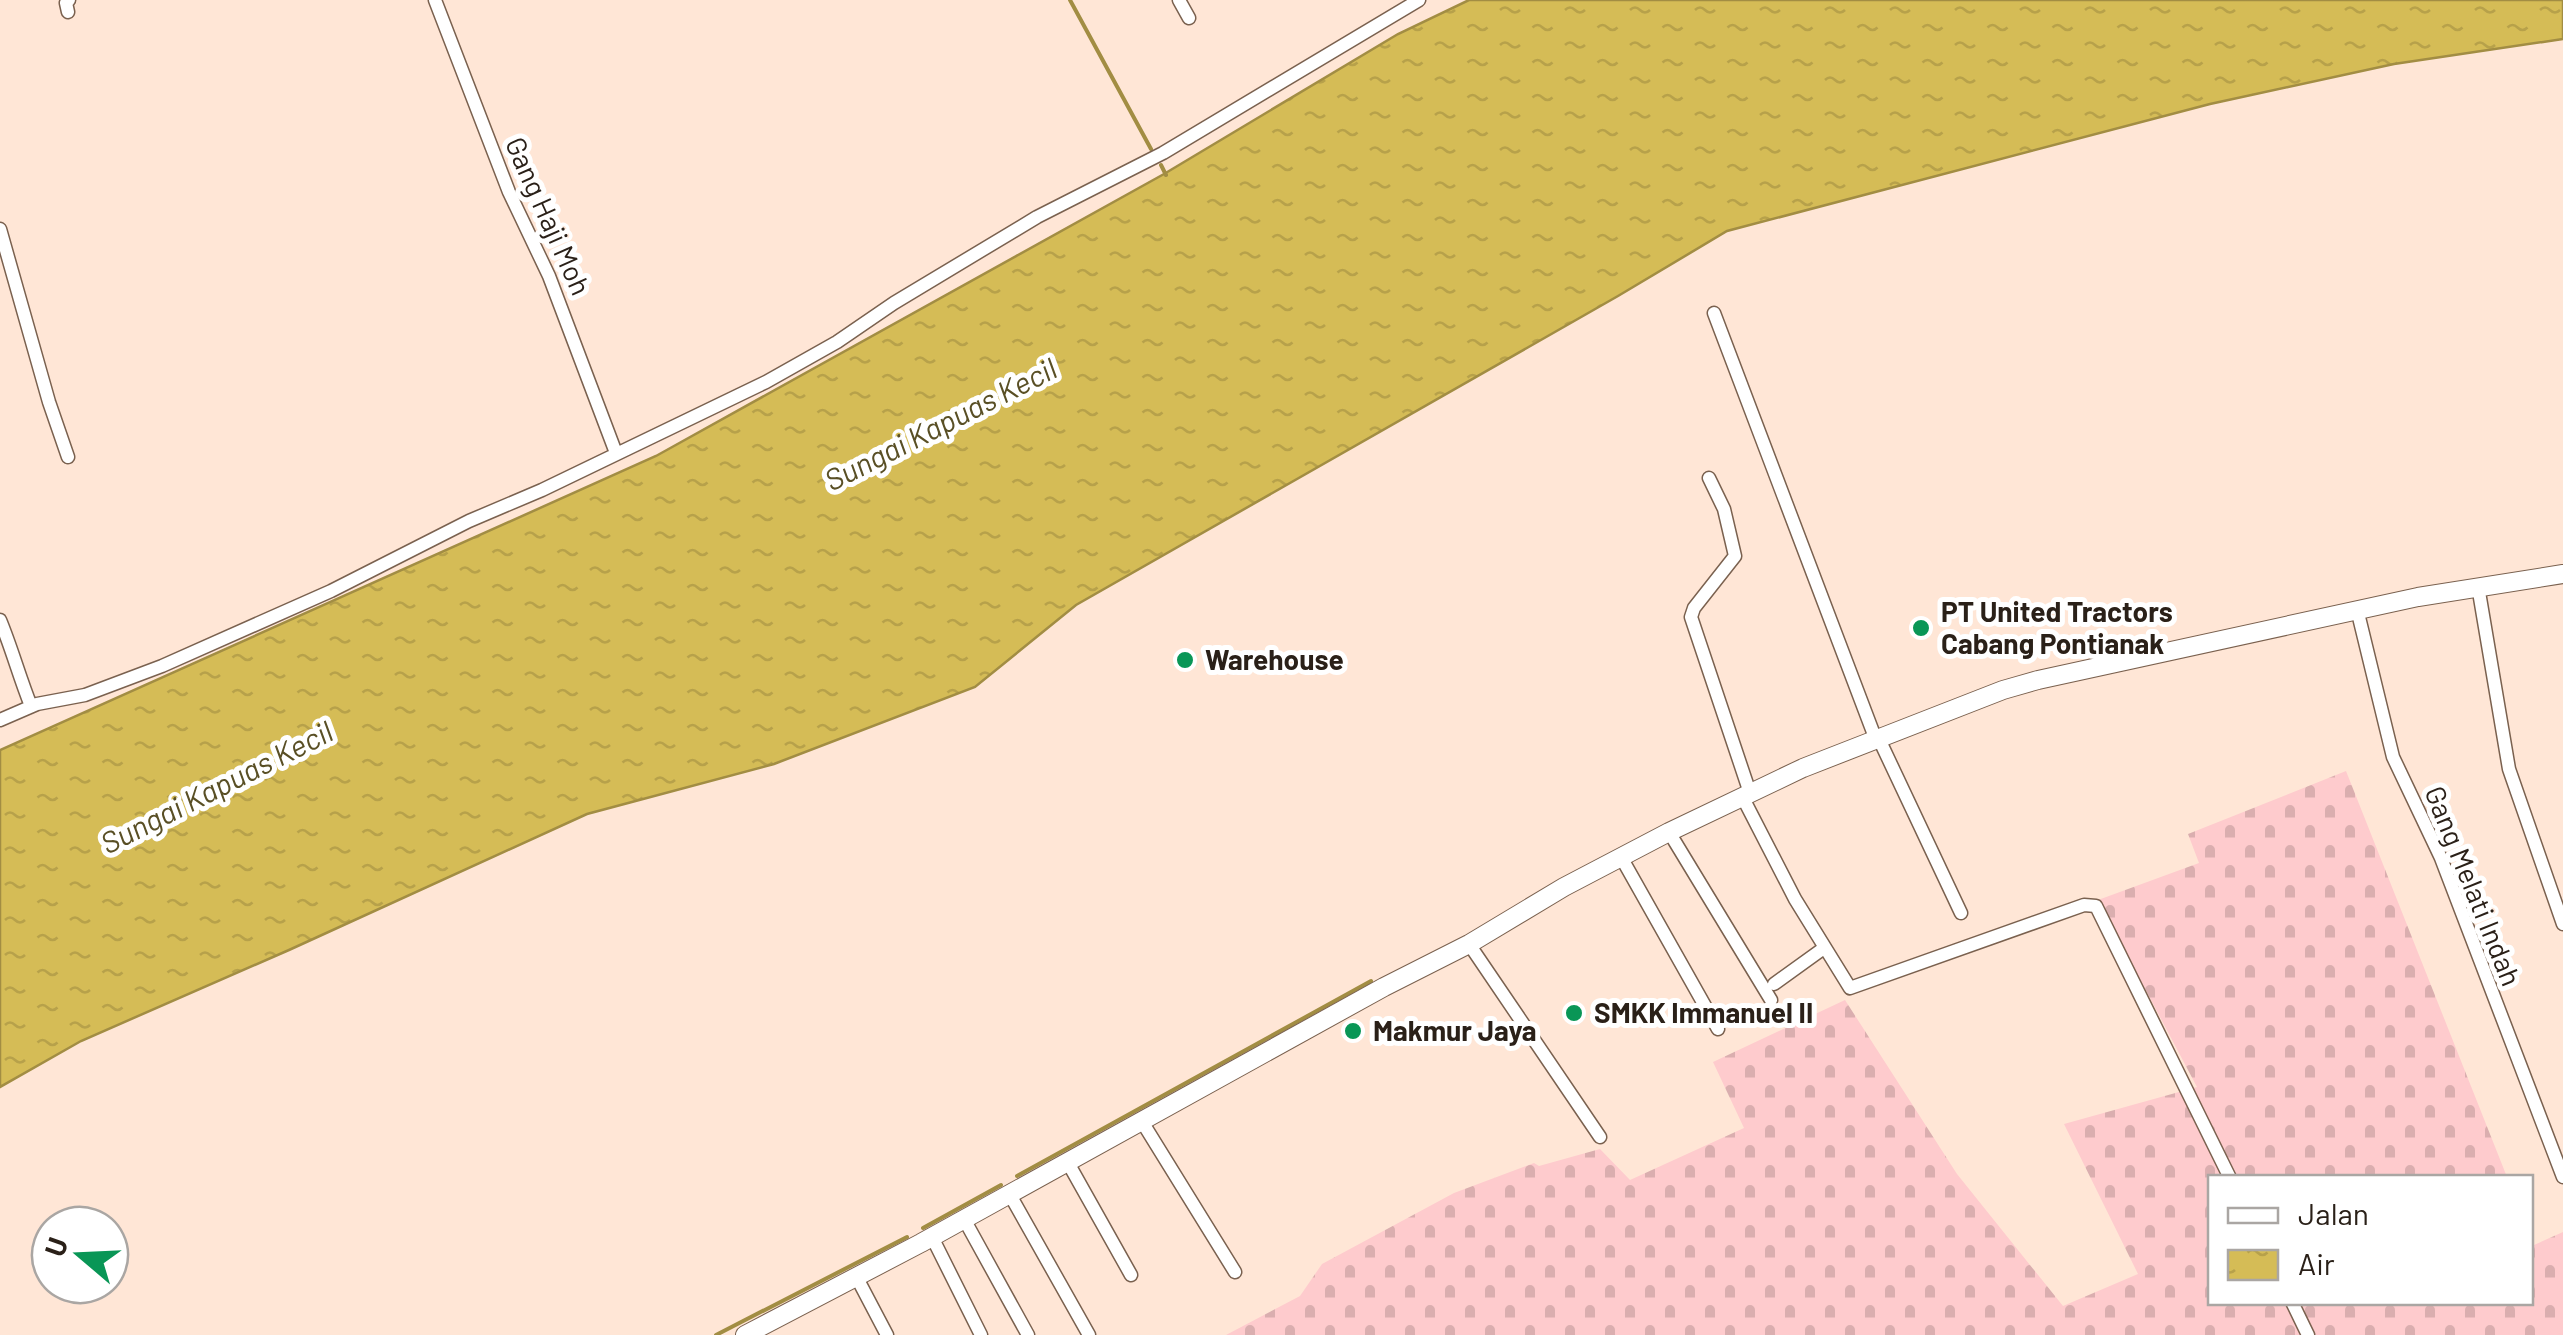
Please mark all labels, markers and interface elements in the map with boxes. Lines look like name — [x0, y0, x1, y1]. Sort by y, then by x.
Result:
street label: Gang Haji Moh — [499, 131, 599, 300]
water label: Sungai Kapuas Kecil — [818, 349, 1062, 497]
place label: PT United Tractors Cabang Pontianak — [1941, 594, 2173, 660]
marker: PT United Tractors Cabang Pontianak — [1910, 617, 1932, 639]
place label: Warehouse — [1205, 642, 1344, 676]
marker: Warehouse — [1174, 649, 1196, 671]
water label: Sungai Kapuas Kecil — [94, 712, 338, 860]
street label: Gang Melati Indah — [2418, 781, 2529, 990]
place label: SMKK Immanuel II — [1594, 995, 1813, 1029]
marker: SMKK Immanuel II — [1563, 1002, 1585, 1024]
place label: Makmur Jaya — [1373, 1013, 1537, 1047]
marker: Makmur Jaya — [1342, 1020, 1364, 1042]
legend — [2208, 1175, 2533, 1305]
text: Jalan — [2298, 1195, 2369, 1231]
north arrow — [30, 1205, 130, 1305]
text: U — [36, 1233, 74, 1260]
text: Air — [2298, 1245, 2335, 1281]

